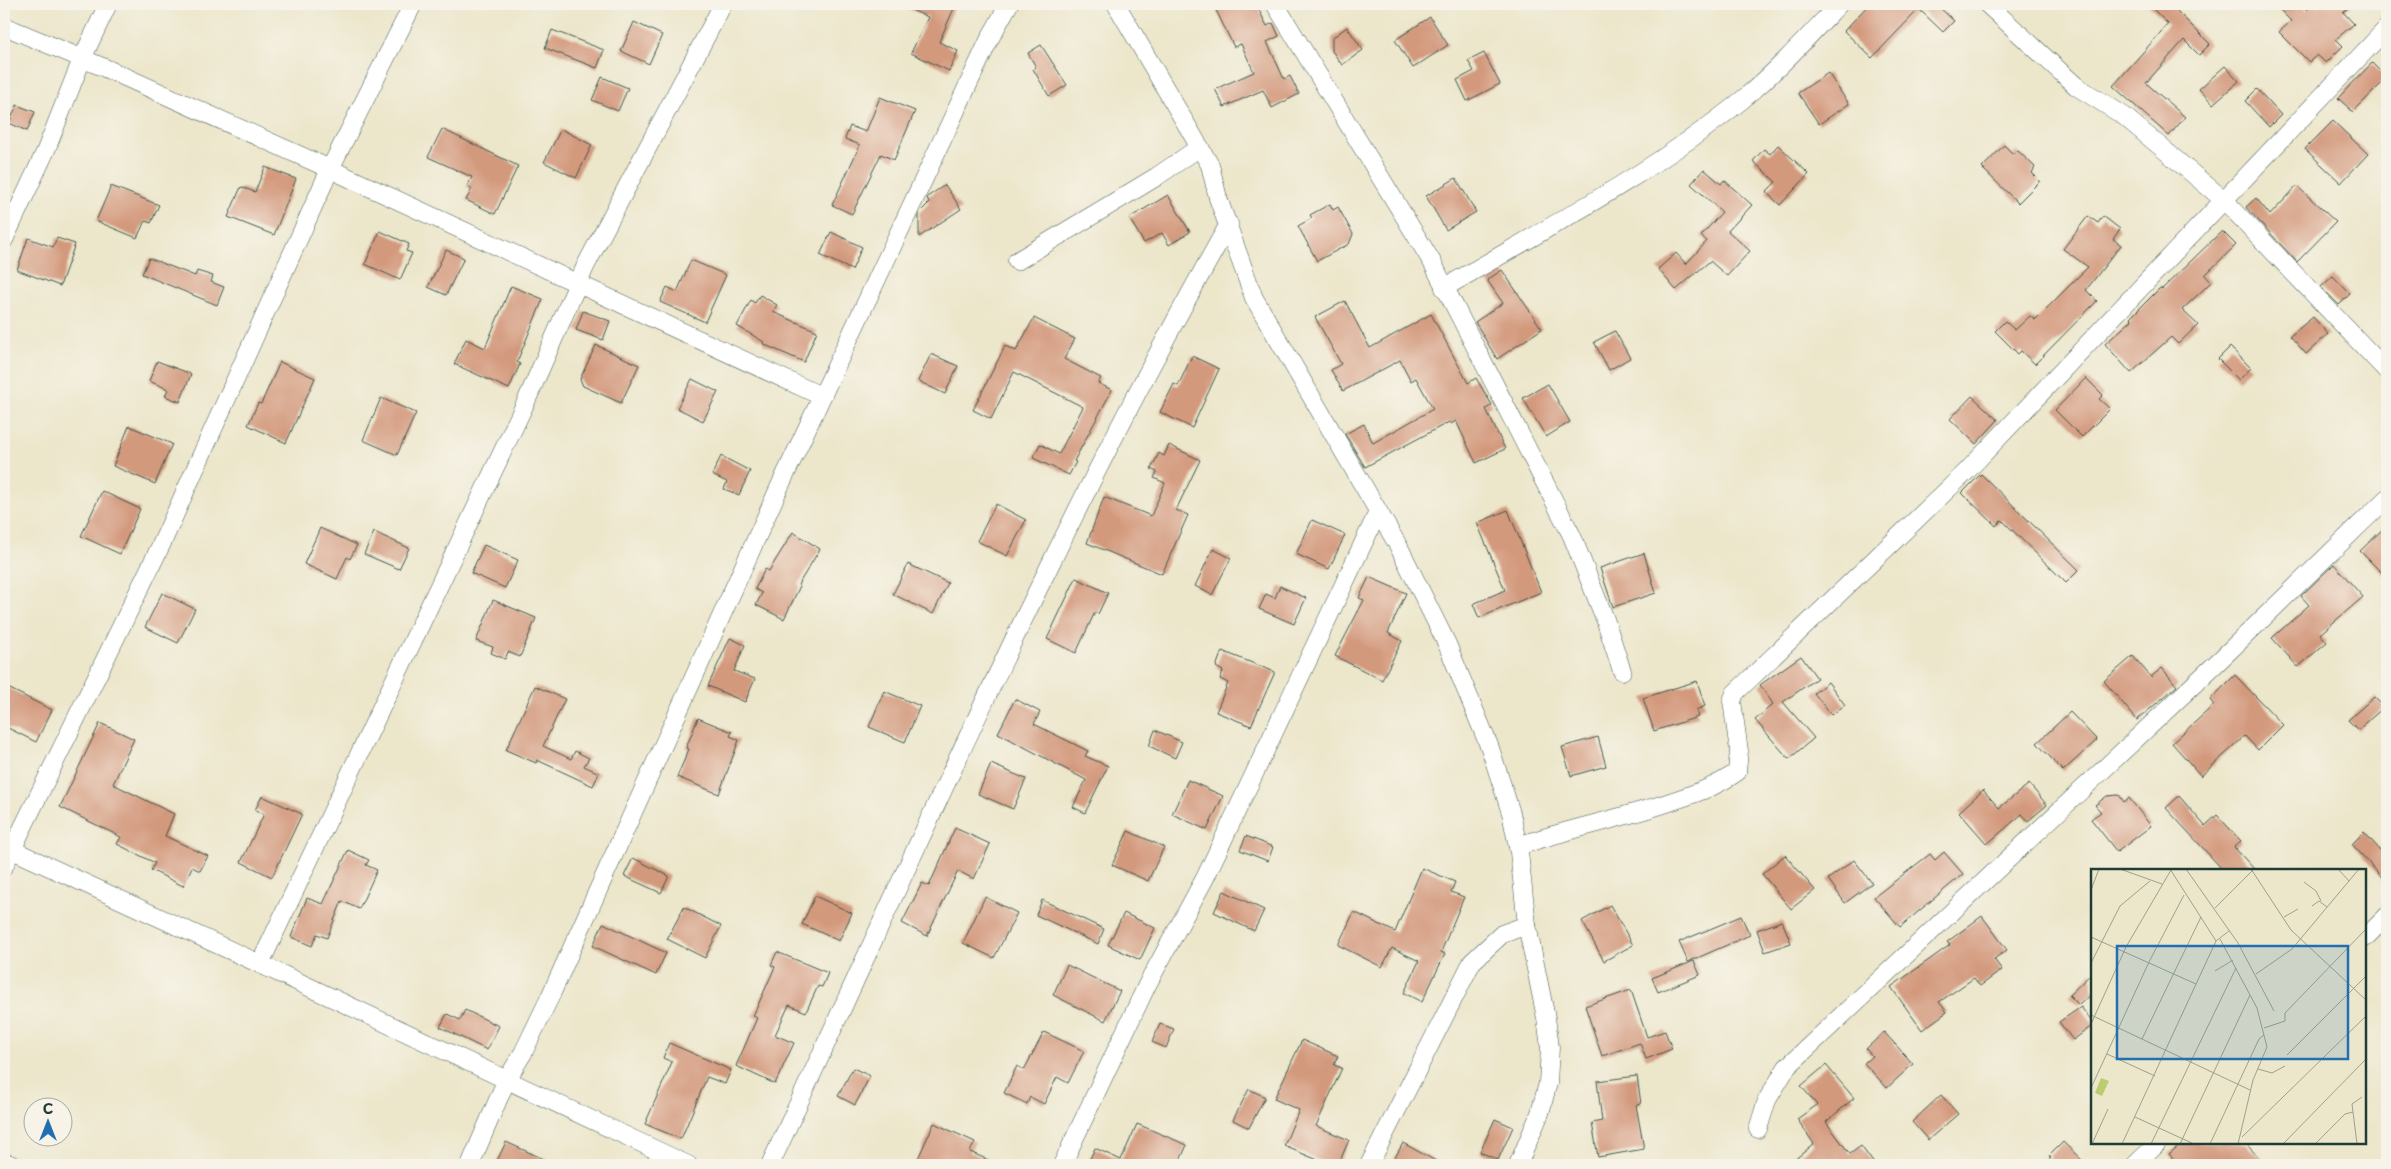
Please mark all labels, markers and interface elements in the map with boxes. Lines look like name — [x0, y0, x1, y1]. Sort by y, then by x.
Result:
inset map — [2091, 869, 2366, 1144]
north arrow — [22, 1096, 72, 1146]
text: С — [43, 1098, 53, 1119]

